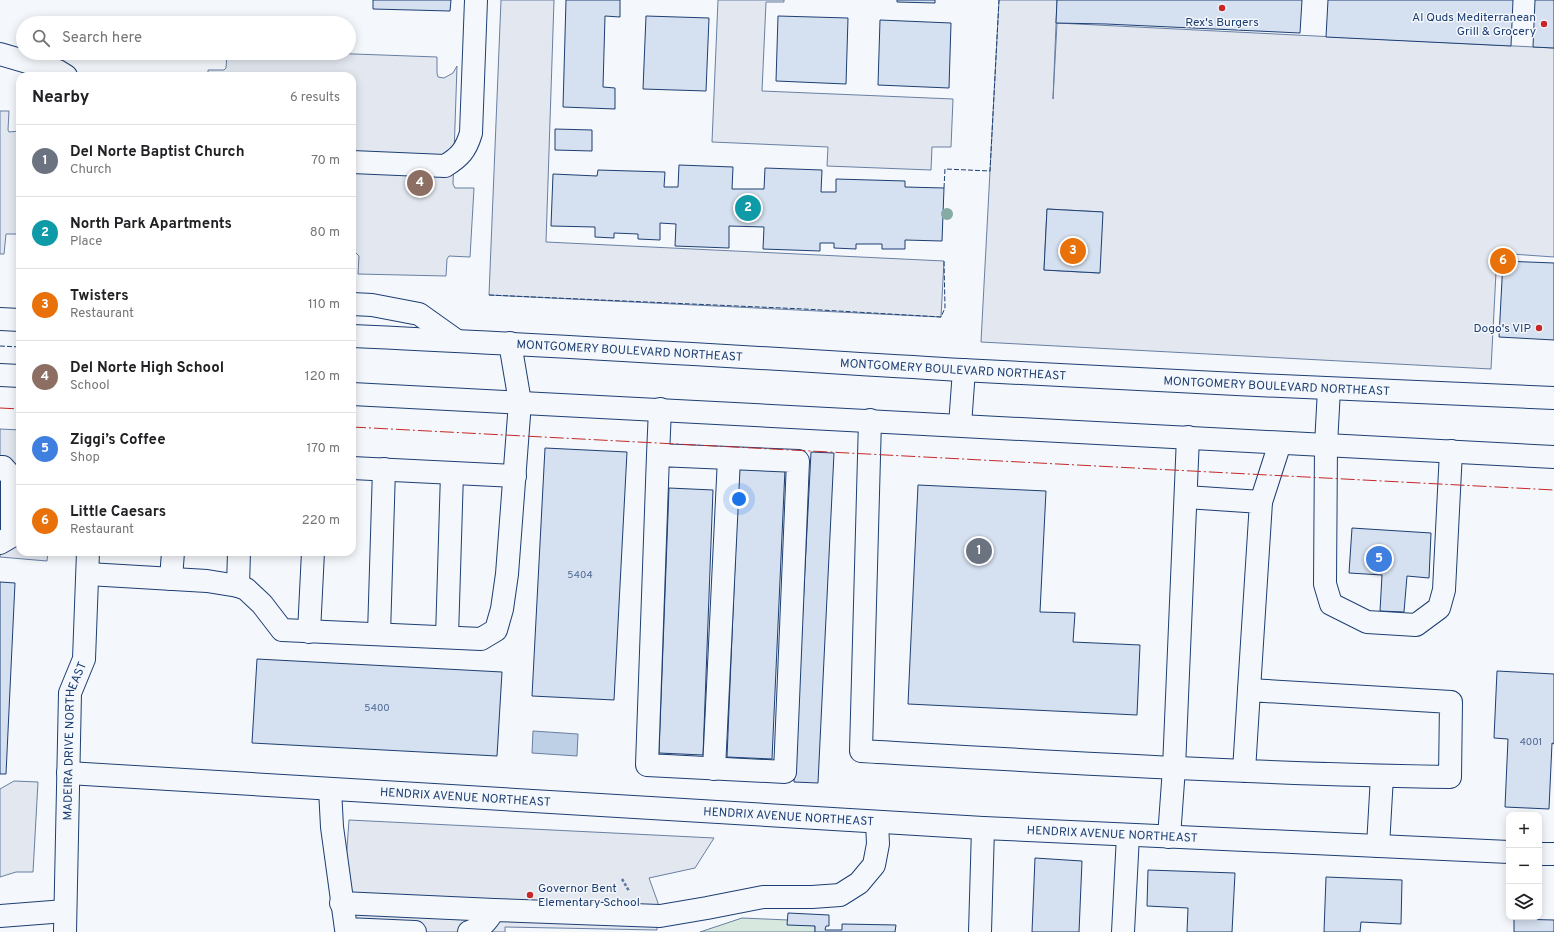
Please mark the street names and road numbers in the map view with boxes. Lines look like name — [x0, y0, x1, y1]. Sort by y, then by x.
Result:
street label: MONTGOMERY BOULEVARD NORTHEAST — [516, 337, 743, 366]
street label: MONTGOMERY BOULEVARD NORTHEAST — [840, 356, 1066, 385]
street label: MONTGOMERY BOULEVARD NORTHEAST — [1163, 374, 1390, 400]
street label: MADEIRA DRIVE NORTHEAST — [60, 660, 91, 821]
street label: HENDRIX AVENUE NORTHEAST — [379, 785, 551, 811]
street label: HENDRIX AVENUE NORTHEAST — [703, 804, 874, 830]
street label: HENDRIX AVENUE NORTHEAST — [1026, 823, 1198, 847]

